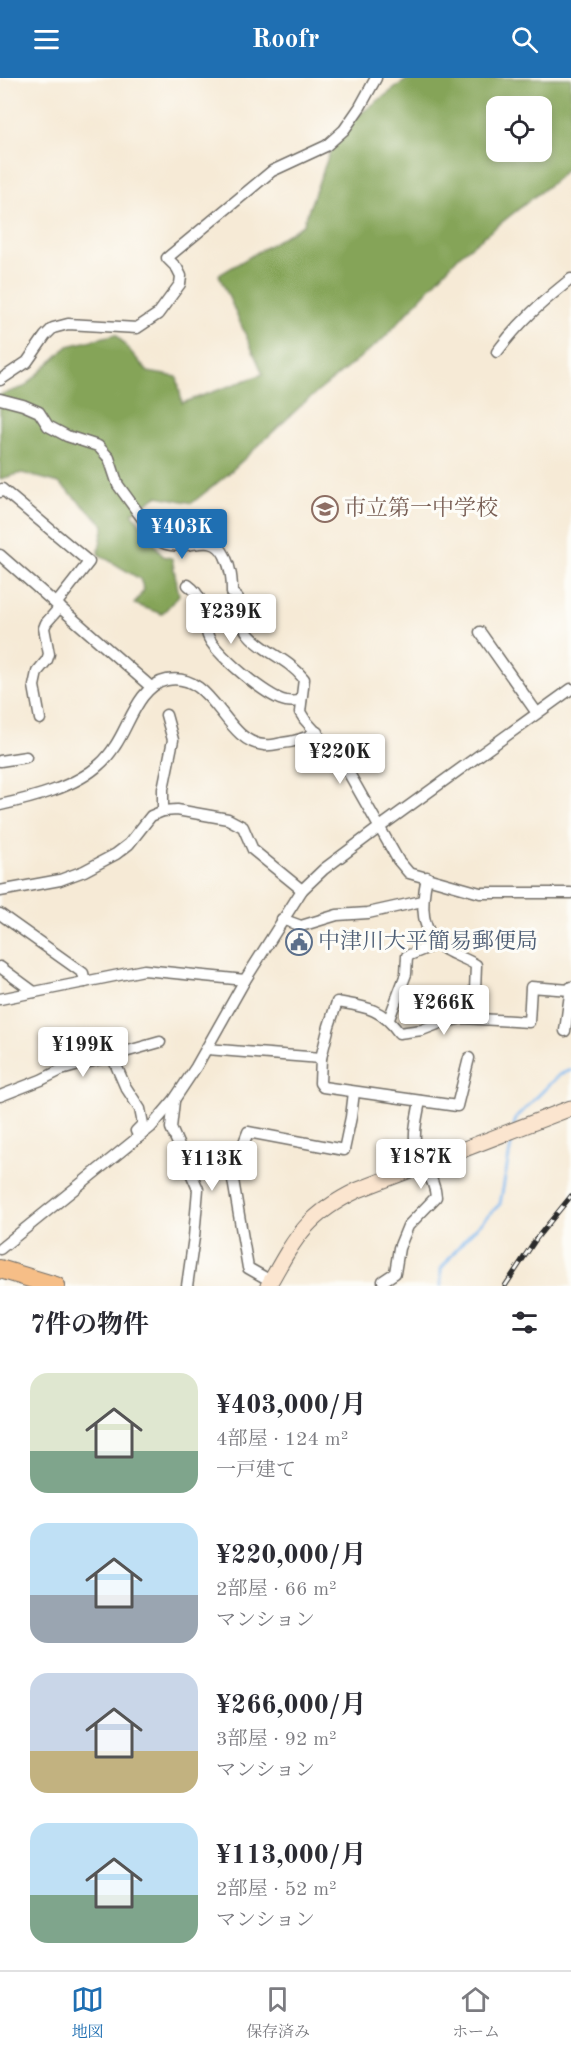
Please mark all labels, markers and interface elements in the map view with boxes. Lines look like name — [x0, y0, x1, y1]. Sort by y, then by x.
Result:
icon: menu — [30, 23, 63, 56]
icon: search — [508, 23, 541, 56]
text: Roofr — [251, 26, 320, 53]
map controls — [486, 96, 552, 162]
button: locate — [486, 96, 552, 162]
school or university icon: 市立第一中学校 — [310, 494, 340, 524]
place label: 市立第一中学校 — [344, 496, 498, 520]
pin: ¥403K — [140, 509, 224, 560]
text: ¥403K — [151, 518, 213, 538]
pin: ¥239K — [189, 594, 273, 645]
text: ¥239K — [200, 603, 262, 623]
pin: ¥220K — [298, 734, 382, 785]
text: ¥220K — [309, 743, 371, 763]
public building icon: 中津川大平簡易郵便局 — [284, 927, 314, 957]
place label: 中津川大平簡易郵便局 — [318, 929, 538, 953]
pin: ¥266K — [402, 985, 486, 1036]
text: ¥266K — [413, 994, 475, 1014]
pin: ¥199K — [41, 1027, 125, 1078]
text: ¥199K — [52, 1036, 114, 1056]
pin: ¥187K — [379, 1139, 463, 1190]
pin: ¥113K — [170, 1141, 254, 1192]
text: ¥187K — [390, 1148, 452, 1168]
text: ¥113K — [181, 1150, 243, 1170]
icon: filters — [508, 1306, 541, 1339]
text: 7件の物件 — [30, 1313, 149, 1339]
text: ¥403,000/月 — [216, 1393, 367, 1419]
icon: home — [78, 1397, 150, 1469]
text: 4部屋 · 124 m² — [216, 1430, 348, 1450]
text: 一戸建て — [216, 1461, 296, 1481]
text: ¥220,000/月 — [216, 1543, 367, 1569]
icon: home — [78, 1547, 150, 1619]
text: 2部屋 · 66 m² — [216, 1580, 337, 1600]
text: マンション — [216, 1611, 315, 1631]
text: ¥266,000/月 — [216, 1693, 367, 1719]
icon: home — [78, 1697, 150, 1769]
text: 3部屋 · 92 m² — [216, 1730, 337, 1750]
text: マンション — [216, 1761, 315, 1781]
text: ¥113,000/月 — [216, 1843, 367, 1869]
icon: home — [78, 1847, 150, 1919]
text: 2部屋 · 52 m² — [216, 1880, 337, 1900]
text: マンション — [216, 1911, 315, 1931]
tab: 地図 — [71, 1983, 104, 2043]
tab: 保存済み — [246, 1983, 310, 2043]
tab: ホーム — [452, 1983, 500, 2043]

